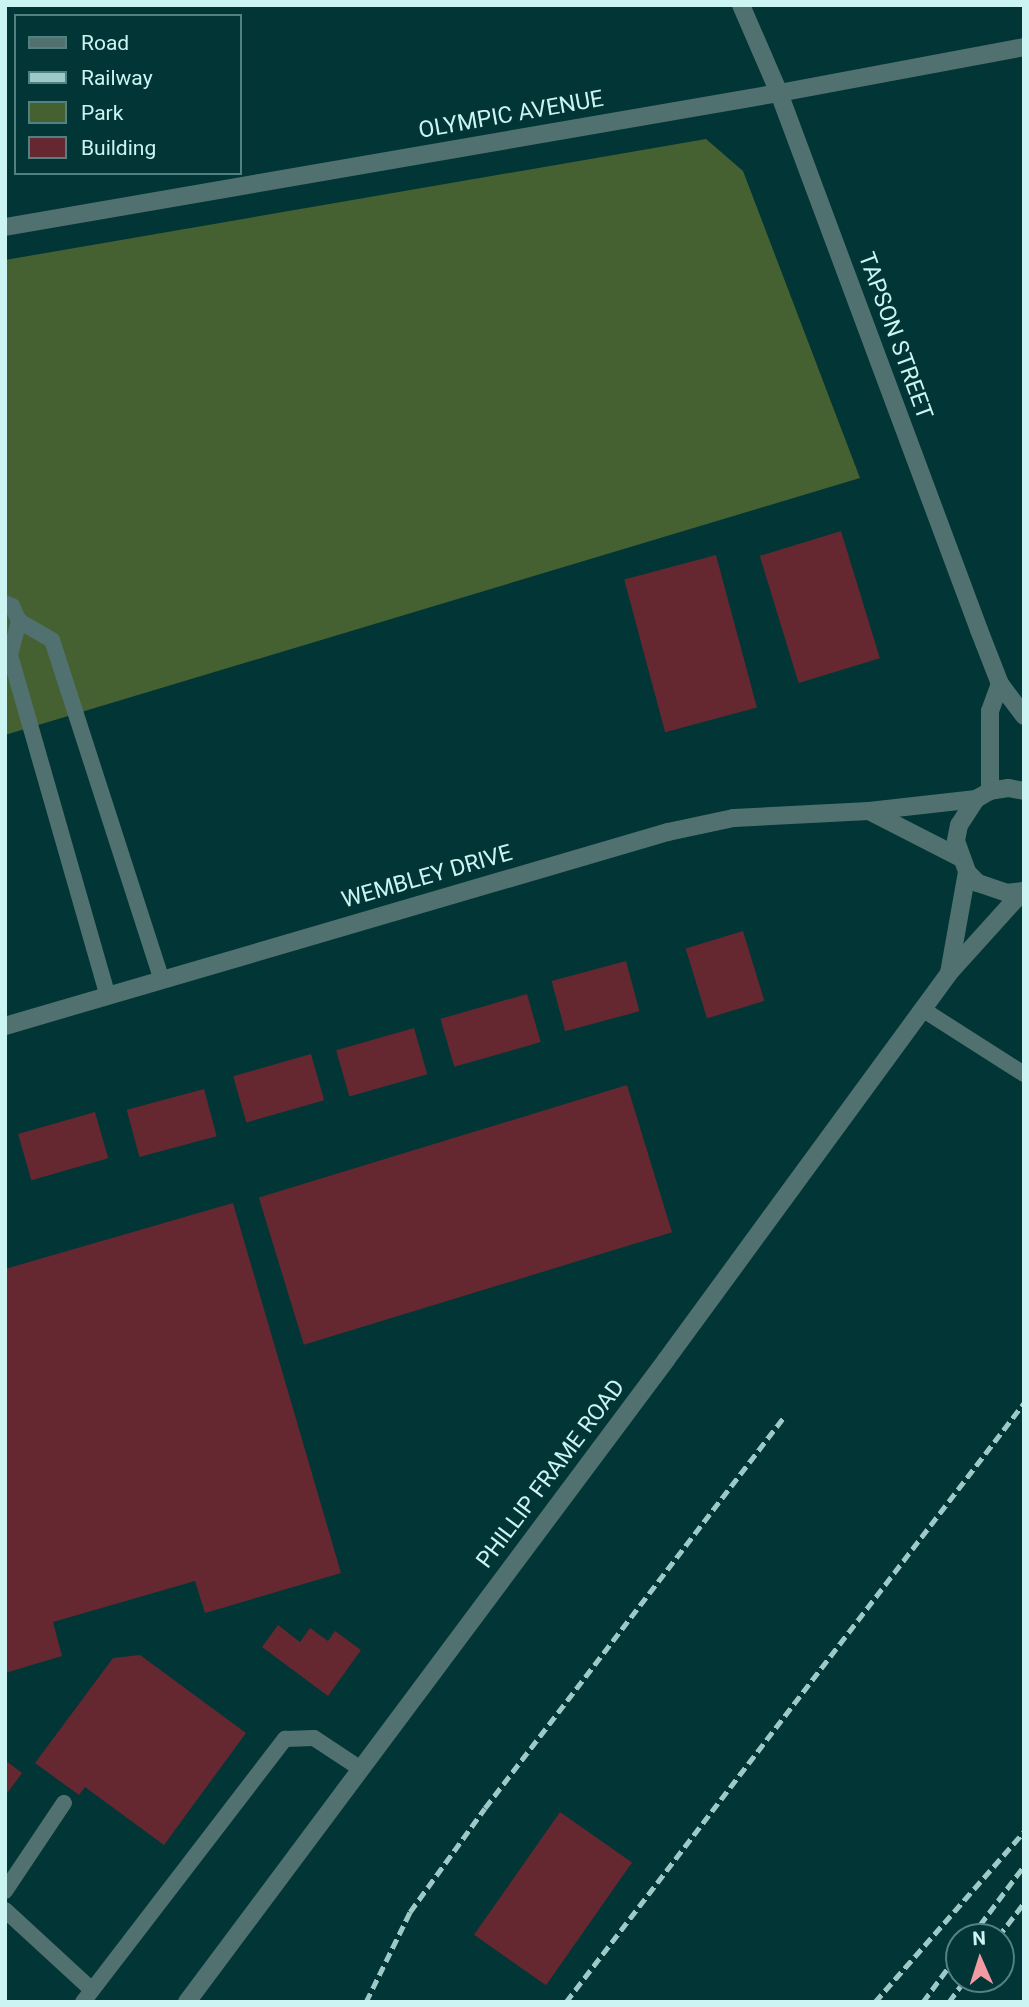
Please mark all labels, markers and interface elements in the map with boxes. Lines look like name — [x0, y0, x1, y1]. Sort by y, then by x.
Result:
legend — [14, 14, 242, 175]
text: Road — [81, 31, 129, 55]
text: Railway — [81, 66, 153, 90]
street label: OLYMPIC AVENUE — [417, 85, 605, 145]
text: Park — [81, 101, 123, 125]
text: Building — [81, 136, 156, 160]
street label: TAPSON STREET — [852, 249, 938, 423]
street label: WEMBLEY DRIVE — [339, 839, 515, 915]
street label: PHILLIP FRAME ROAD — [471, 1374, 631, 1574]
north arrow — [945, 1923, 1015, 1993]
text: N — [972, 1927, 986, 1950]

